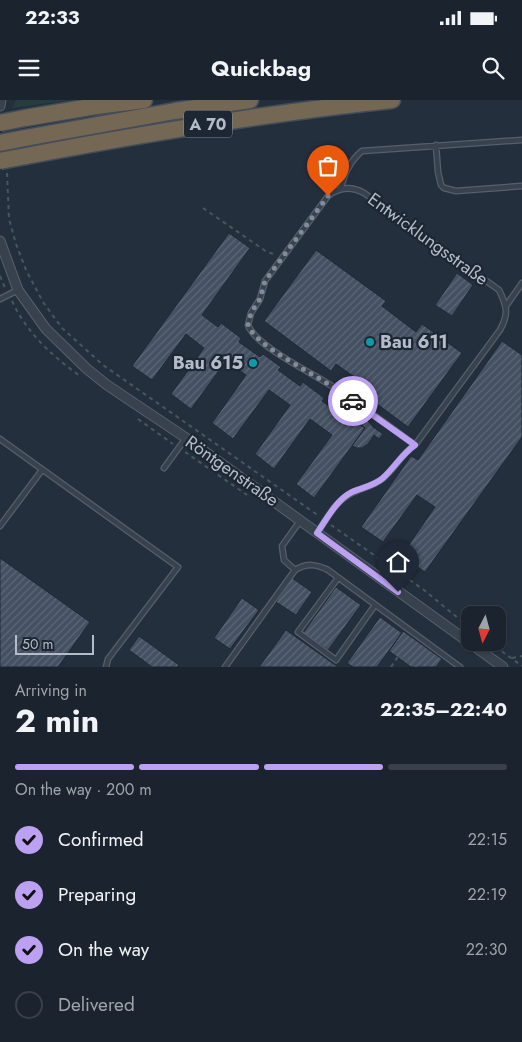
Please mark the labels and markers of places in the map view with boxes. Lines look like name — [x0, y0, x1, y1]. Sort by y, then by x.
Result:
pin — [307, 145, 349, 196]
place label: Bau 611 — [380, 329, 448, 355]
marker: Bau 611 — [364, 336, 376, 348]
place label: Bau 615 — [173, 350, 243, 376]
marker: Bau 615 — [247, 357, 259, 369]
pin — [377, 541, 419, 592]

